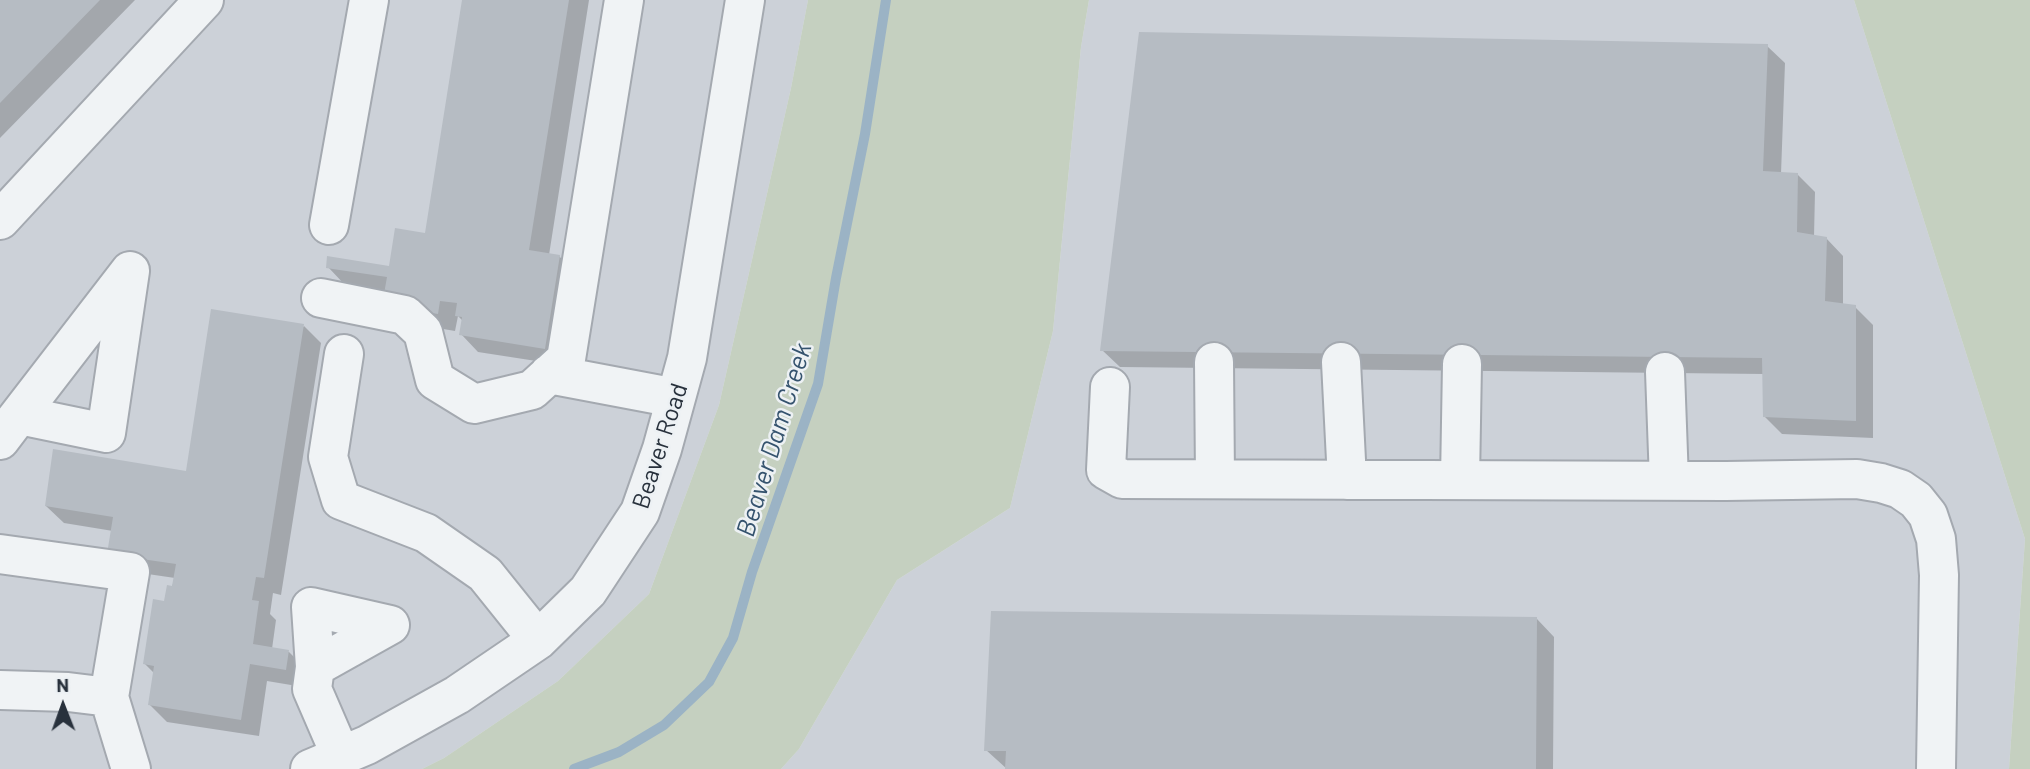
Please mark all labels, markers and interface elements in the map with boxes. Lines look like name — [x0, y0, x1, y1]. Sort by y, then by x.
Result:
water label: Beaver Dam Creek — [730, 339, 818, 541]
street label: Beaver Road — [626, 380, 694, 512]
north arrow — [28, 671, 98, 741]
text: N — [56, 673, 69, 696]

